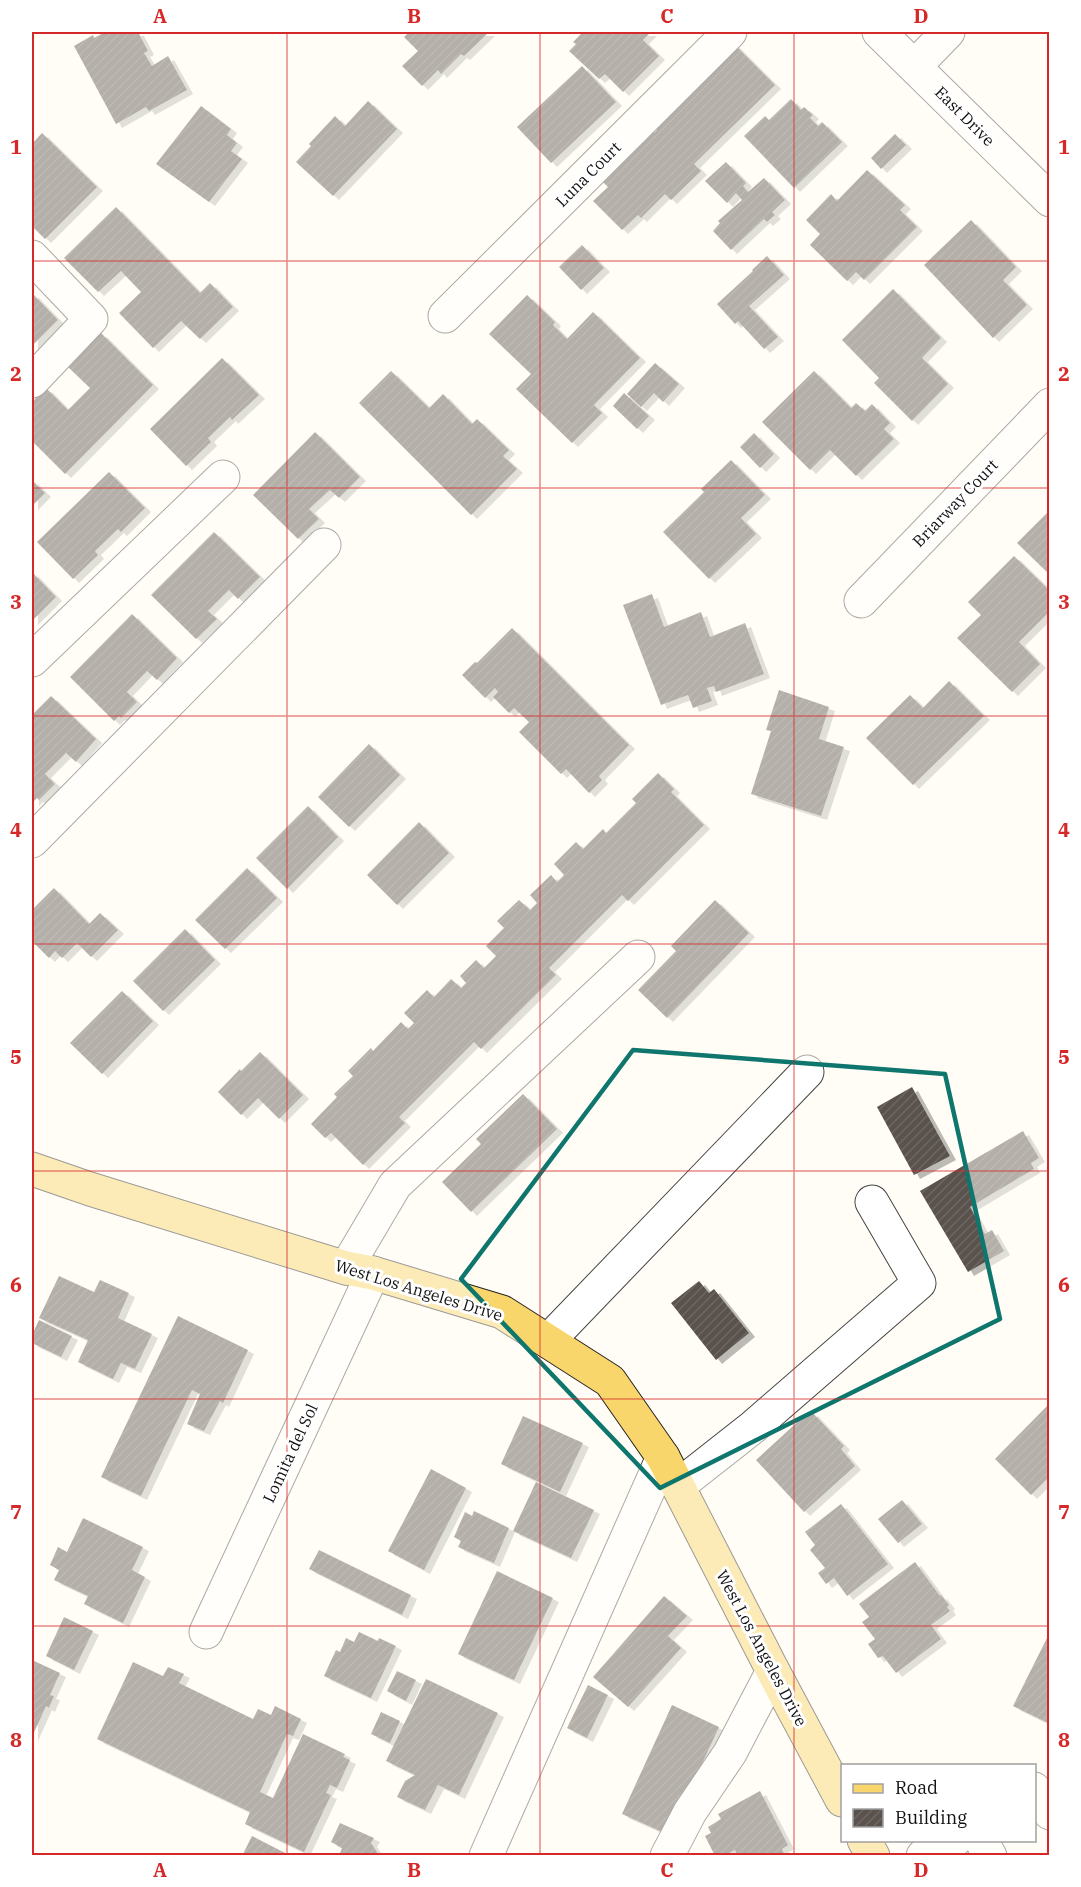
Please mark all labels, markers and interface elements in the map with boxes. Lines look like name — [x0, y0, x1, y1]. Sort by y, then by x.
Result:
text: A — [153, 2, 167, 29]
text: B — [407, 2, 421, 29]
text: C — [660, 2, 674, 29]
text: D — [913, 2, 929, 29]
street label: East Drive — [931, 82, 999, 150]
text: 1 — [10, 133, 22, 160]
text: 1 — [1058, 133, 1070, 160]
street label: Luna Court — [551, 137, 625, 211]
text: 2 — [10, 360, 22, 387]
text: 2 — [1058, 360, 1070, 387]
street label: Briarway Court — [908, 455, 1002, 551]
text: 3 — [10, 588, 22, 615]
text: 3 — [1058, 588, 1070, 615]
text: 4 — [10, 816, 22, 843]
text: 4 — [1058, 816, 1070, 843]
text: 5 — [10, 1043, 22, 1070]
text: 5 — [1058, 1043, 1070, 1070]
street label: West Los Angeles Drive — [333, 1255, 505, 1325]
text: 6 — [10, 1271, 22, 1298]
text: 6 — [1058, 1271, 1070, 1298]
street label: Lomita del Sol — [258, 1400, 322, 1506]
text: 7 — [10, 1498, 22, 1525]
text: 7 — [1058, 1498, 1070, 1525]
street label: West Los Angeles Drive — [712, 1566, 812, 1730]
text: 8 — [10, 1726, 22, 1753]
text: 8 — [1058, 1726, 1070, 1753]
legend — [841, 1764, 1036, 1842]
text: Road — [895, 1776, 938, 1799]
text: Building — [895, 1806, 967, 1829]
text: A — [153, 1856, 167, 1883]
text: B — [407, 1856, 421, 1883]
text: C — [660, 1856, 674, 1883]
text: D — [913, 1856, 929, 1883]

